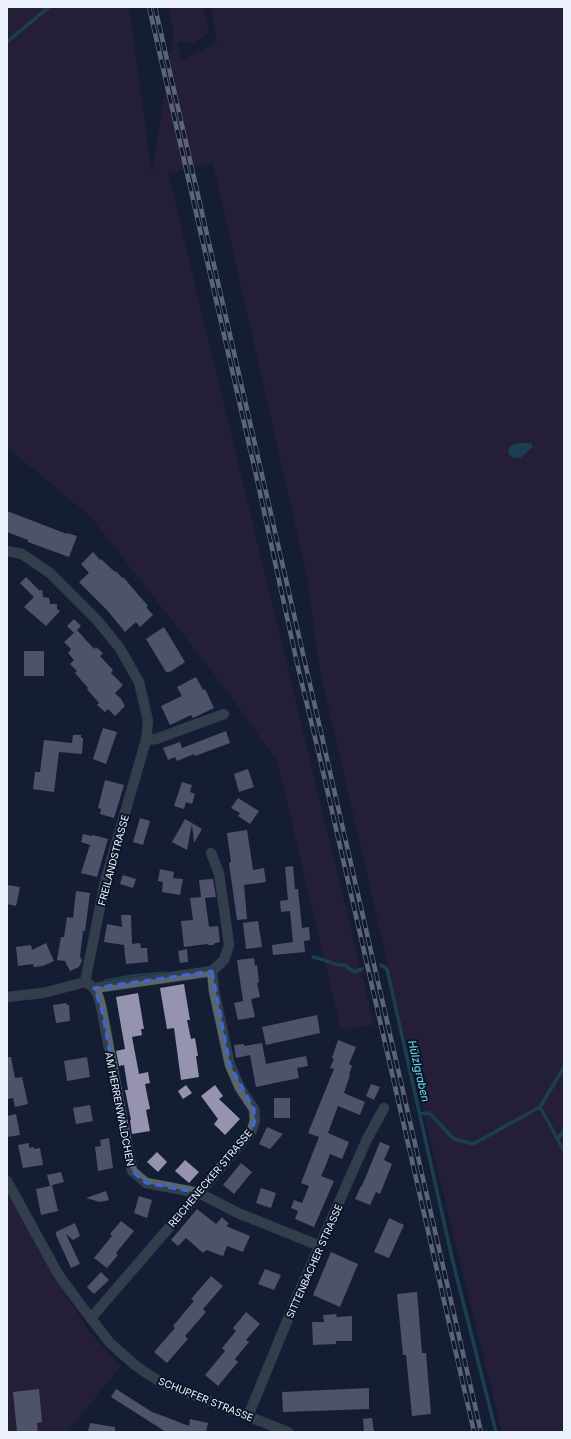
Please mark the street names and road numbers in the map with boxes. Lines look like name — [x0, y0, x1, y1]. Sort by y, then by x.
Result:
street label: FREILANDSTRASSE — [95, 813, 131, 907]
street label: AM HERRENWÄLDCHEN — [103, 1051, 137, 1167]
street label: REICHENECKER STRASSE — [166, 1127, 254, 1229]
street label: SITTENBACHER STRASSE — [283, 1202, 345, 1320]
street label: SCHUPFER STRASSE — [157, 1374, 255, 1424]

